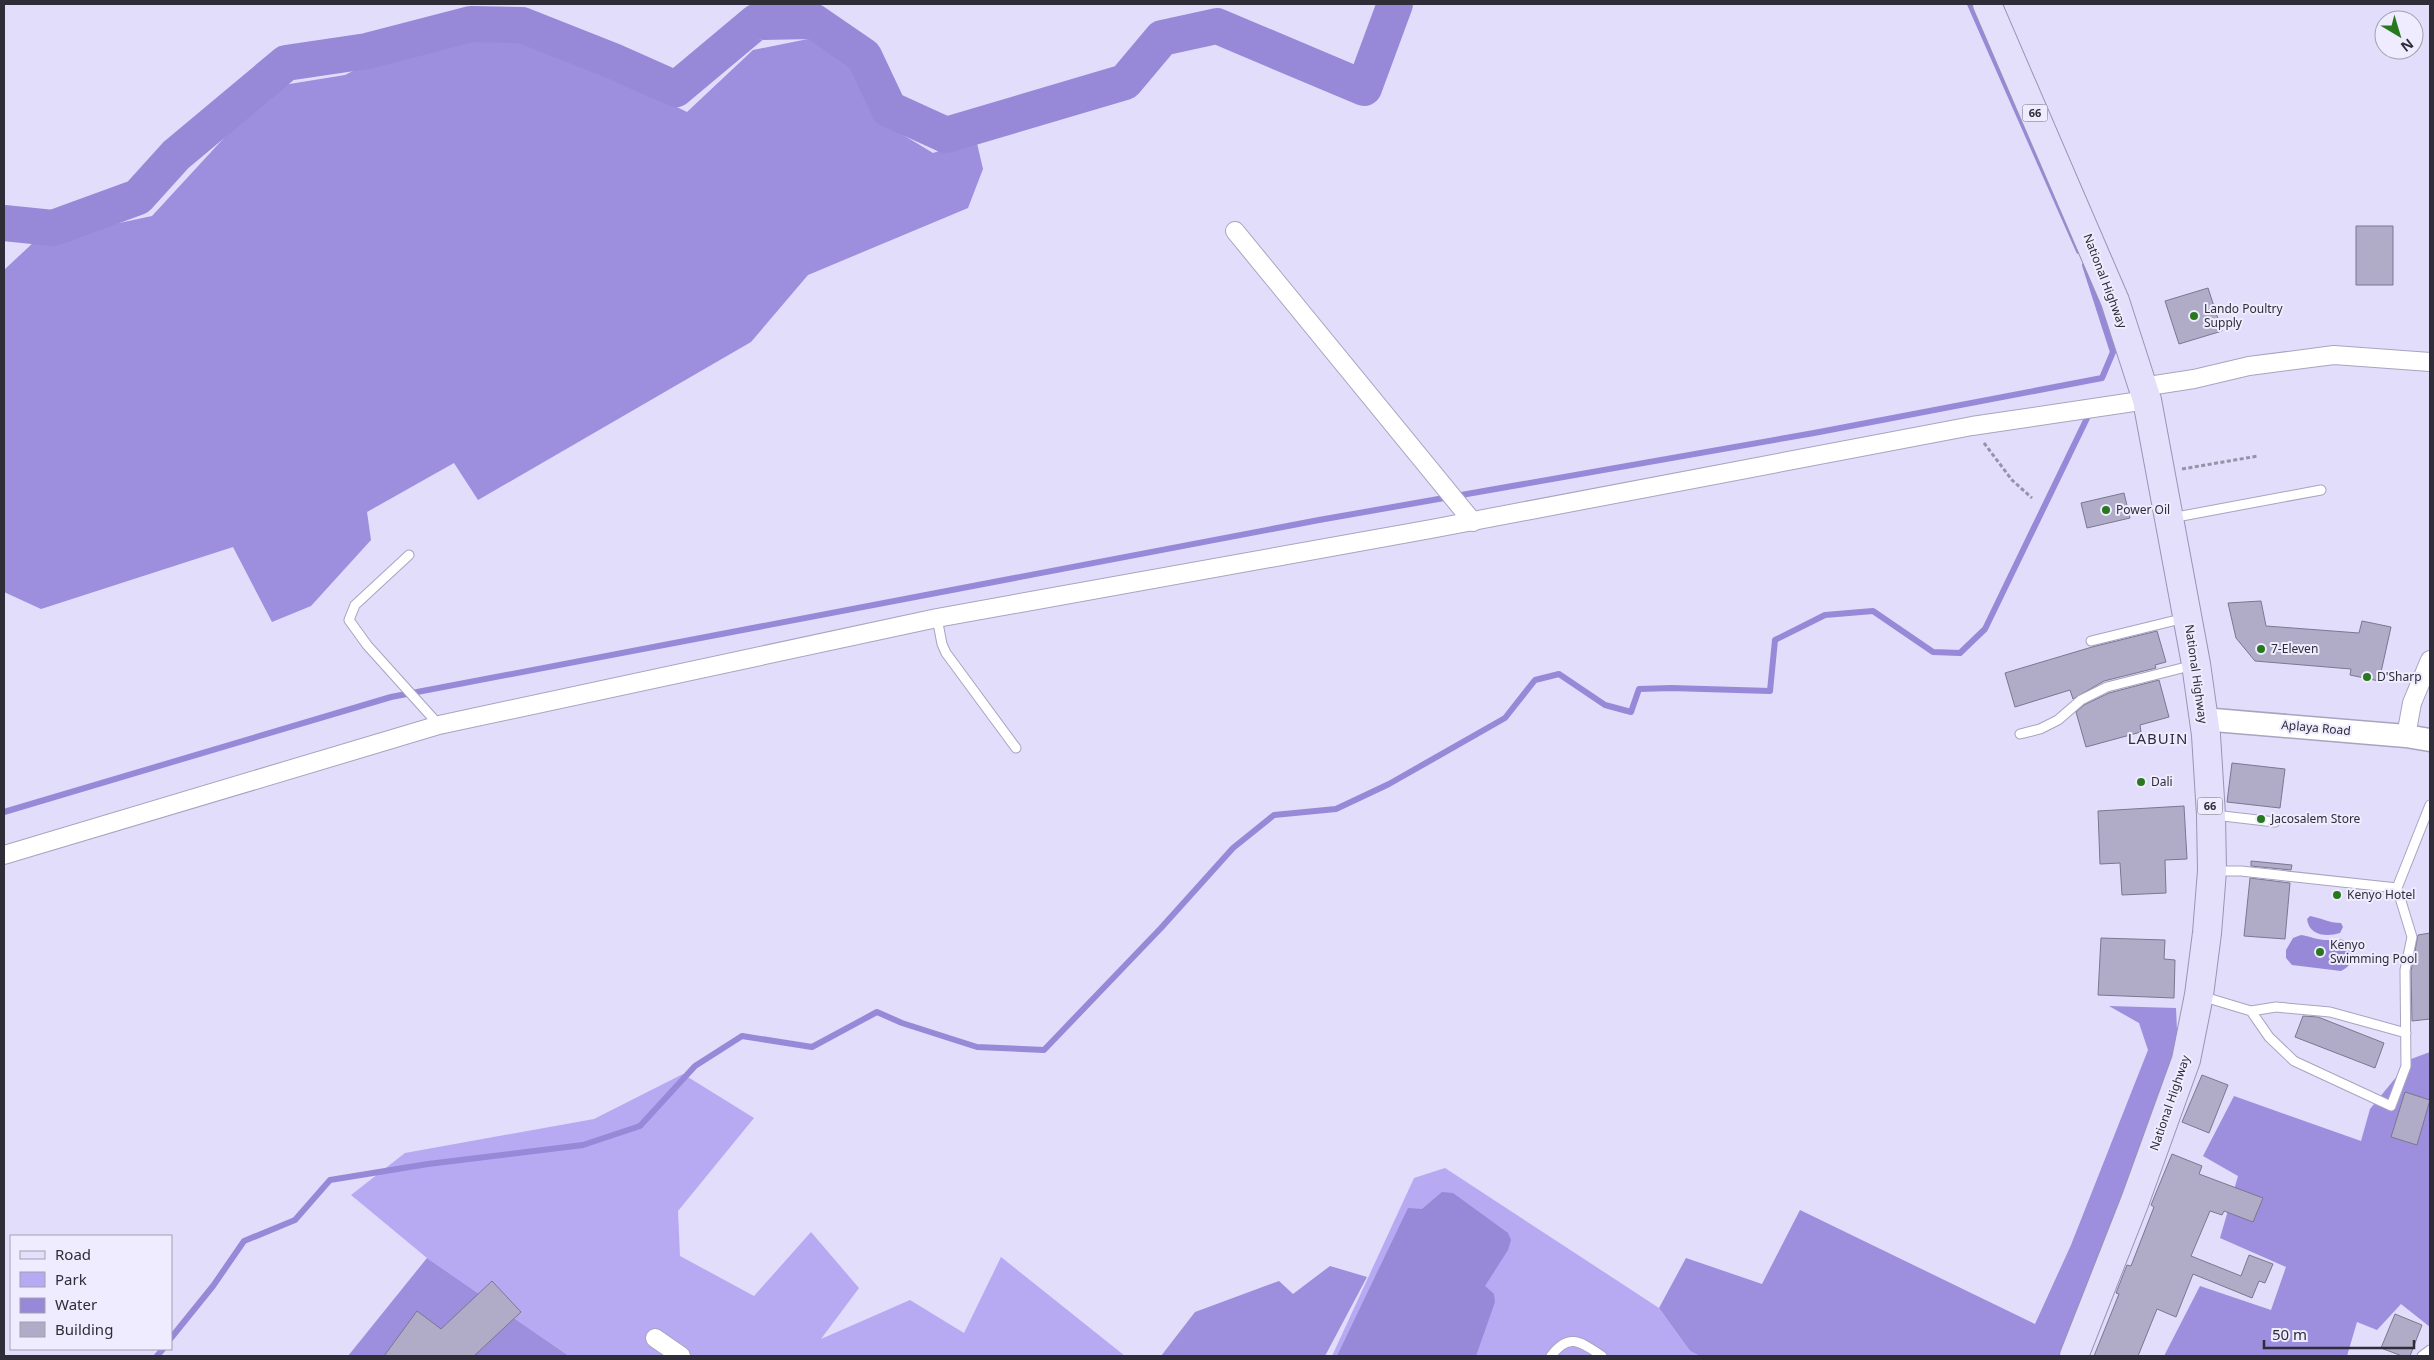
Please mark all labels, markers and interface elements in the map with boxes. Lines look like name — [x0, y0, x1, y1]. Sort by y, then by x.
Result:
north arrow — [2374, 10, 2424, 60]
text: N — [2397, 35, 2418, 57]
road number: 66 — [2022, 105, 2048, 122]
street label: National Highway — [2080, 231, 2132, 331]
place label: Lando Poultry Supply — [2204, 300, 2284, 331]
marker: Lando Poultry Supply — [2188, 310, 2200, 322]
place label: Power Oil — [2116, 501, 2170, 518]
marker: Power Oil — [2100, 504, 2112, 516]
street label: National Highway — [2181, 623, 2212, 725]
place label: 7-Eleven — [2271, 640, 2318, 657]
marker: 7-Eleven — [2255, 643, 2267, 655]
place label: D'Sharp — [2377, 668, 2422, 685]
marker: D'Sharp — [2361, 671, 2373, 683]
street label: Aplaya Road — [2281, 716, 2351, 739]
district label: LABUIN — [2128, 728, 2188, 748]
place label: Dali — [2151, 773, 2173, 790]
marker: Dali — [2135, 776, 2147, 788]
road number: 66 — [2198, 798, 2222, 814]
place label: Jacosalem Store — [2270, 810, 2361, 827]
marker: Jacosalem Store — [2255, 813, 2267, 825]
place label: Kenyo Hotel — [2347, 886, 2415, 903]
marker: Kenyo Hotel — [2331, 889, 2343, 901]
place label: Kenyo Swimming Pool — [2330, 936, 2417, 967]
marker: Kenyo Swimming Pool — [2314, 946, 2326, 958]
street label: National Highway — [2145, 1052, 2194, 1153]
legend — [10, 1235, 172, 1350]
text: Road — [55, 1244, 91, 1264]
text: Park — [55, 1269, 87, 1289]
text: Water — [55, 1294, 97, 1314]
scale bar — [2264, 1318, 2414, 1350]
text: Building — [55, 1319, 113, 1339]
text: 50 m — [2272, 1324, 2307, 1344]

